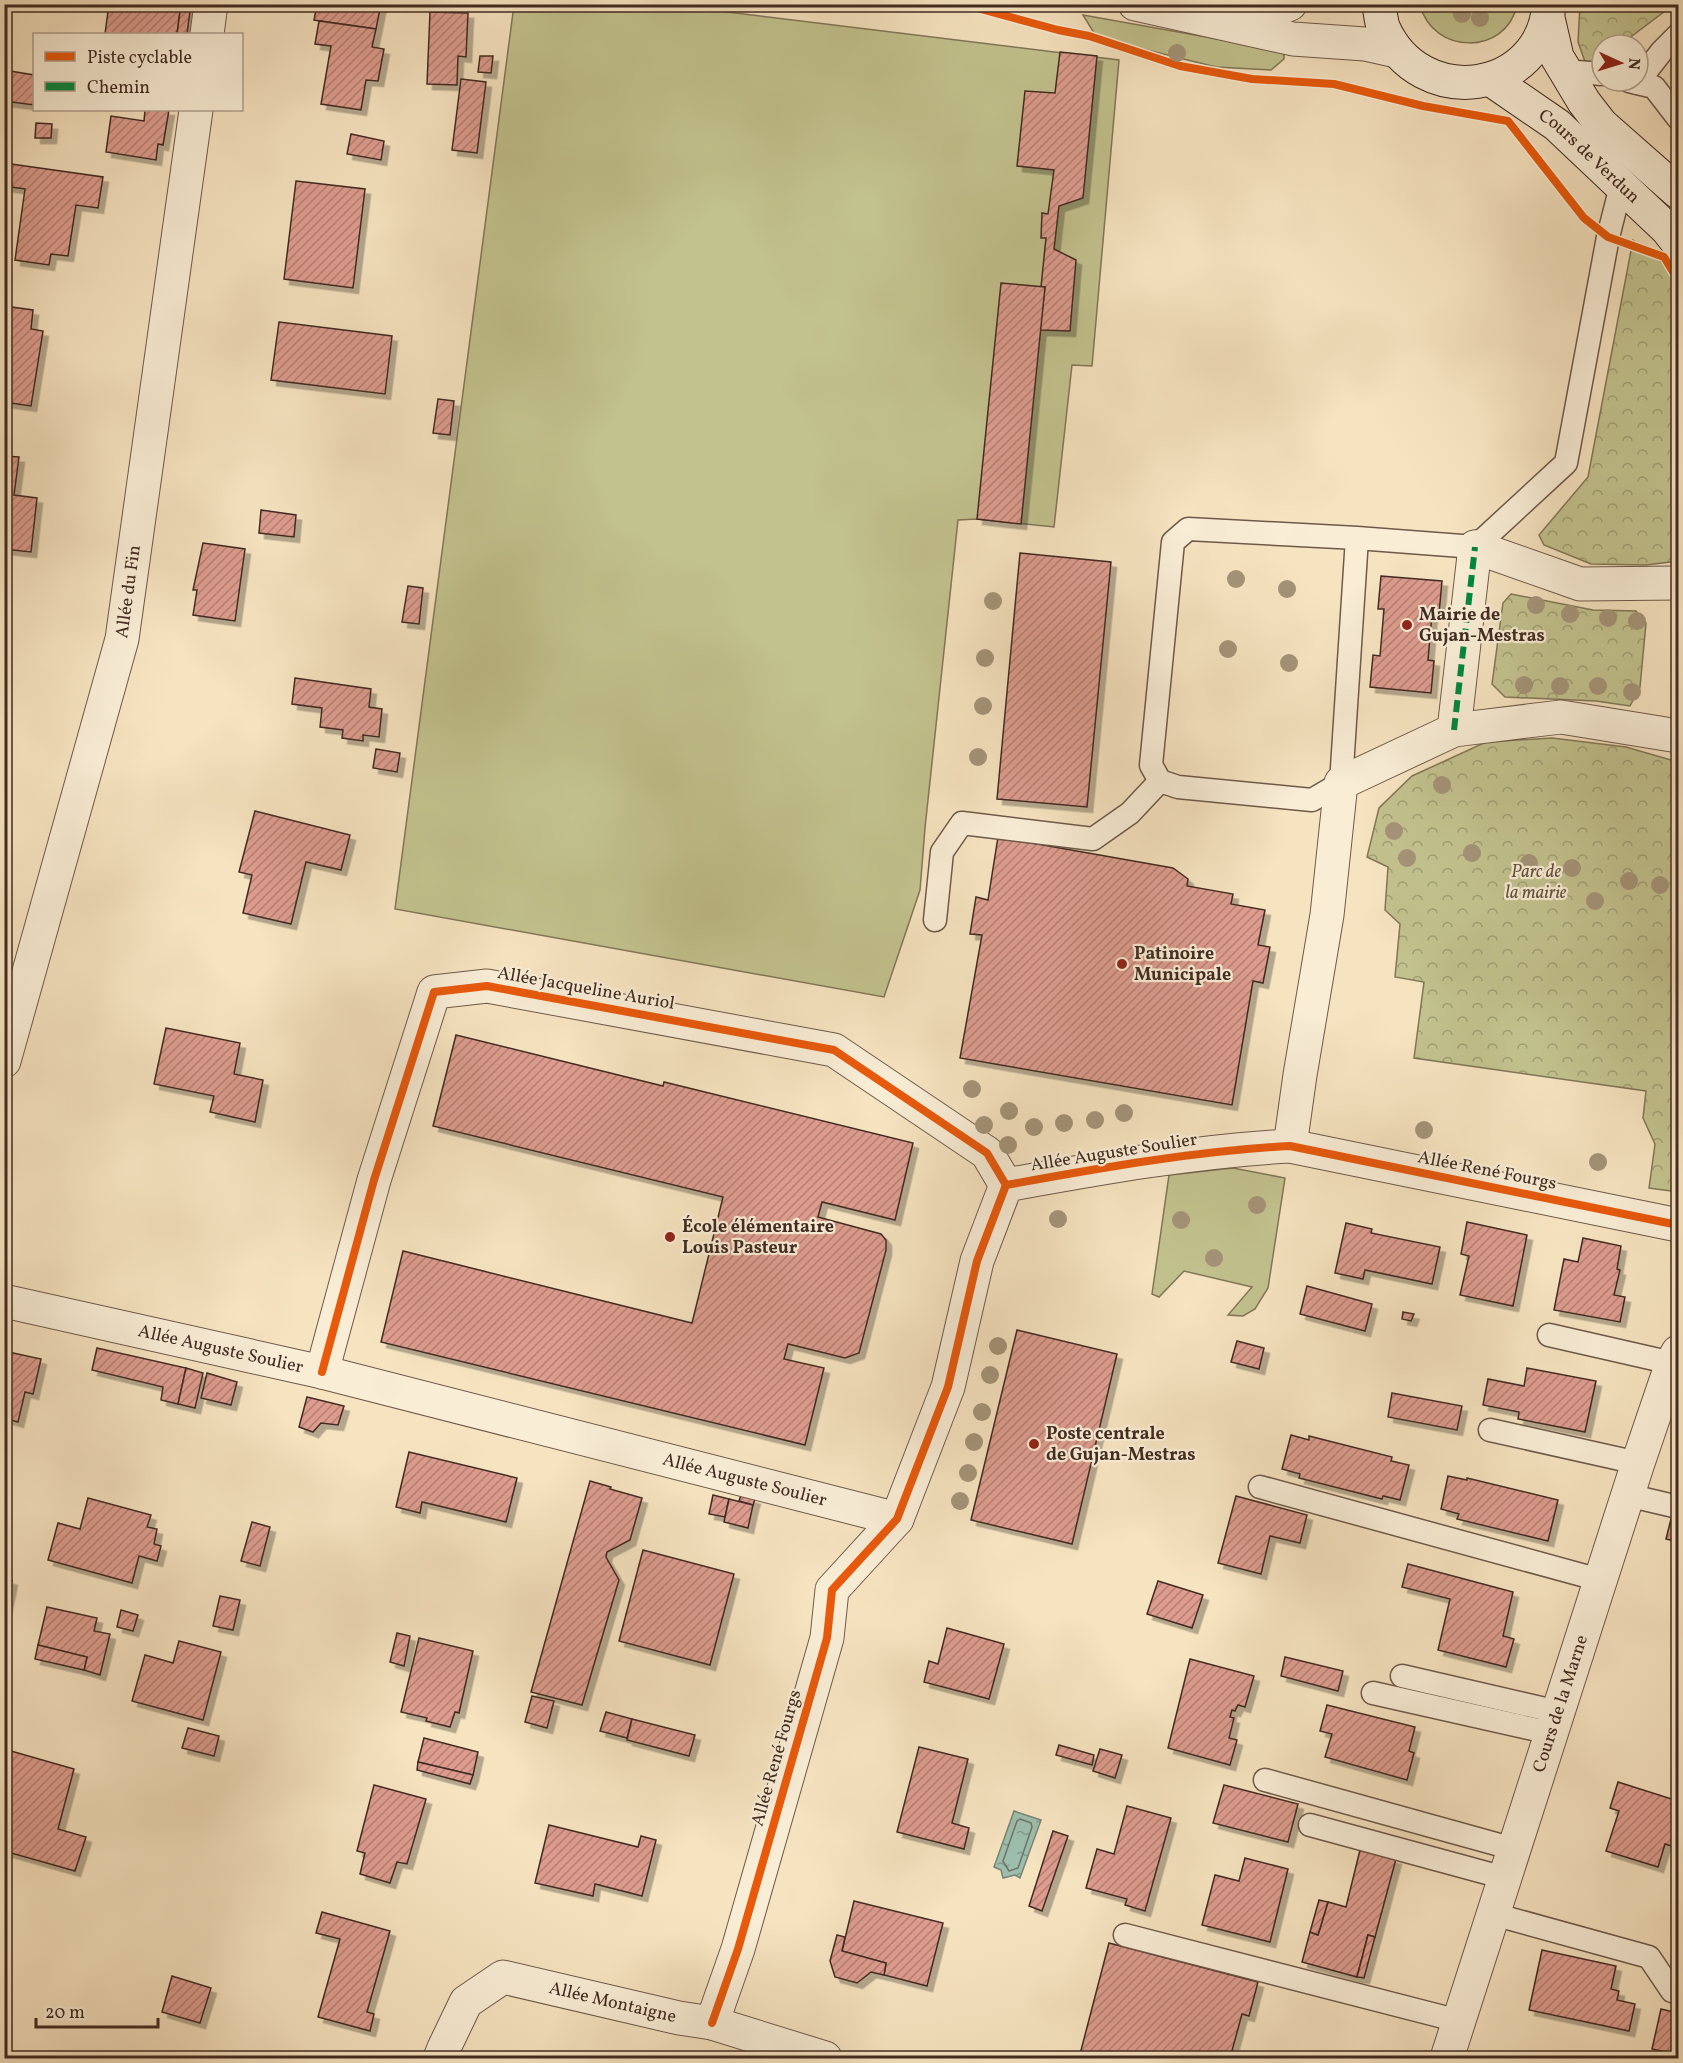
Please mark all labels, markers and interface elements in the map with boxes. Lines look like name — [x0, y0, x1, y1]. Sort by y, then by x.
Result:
legend — [33, 33, 243, 111]
north arrow — [1590, 33, 1650, 93]
text: Piste cyclable — [87, 46, 192, 71]
text: N — [1622, 57, 1644, 71]
text: Chemin — [87, 76, 150, 101]
street label: Cours de Verdun — [1533, 103, 1645, 210]
street label: Allée du Fin — [110, 543, 148, 640]
place label: Mairie de Gujan-Mestras — [1419, 603, 1545, 649]
marker: Mairie de Gujan-Mestras — [1400, 618, 1414, 632]
park label: Parc de la mairie — [1506, 860, 1567, 906]
place label: Patinoire Municipale — [1134, 942, 1231, 988]
marker: Patinoire Municipale — [1115, 957, 1129, 971]
street label: Allée Jacqueline Auriol — [495, 961, 677, 1017]
street label: Allée Auguste Soulier — [1029, 1127, 1200, 1179]
street label: Allée René Fourgs — [1415, 1145, 1559, 1197]
place label: École élémentaire Louis Pasteur — [682, 1215, 834, 1261]
marker: École élémentaire Louis Pasteur — [663, 1230, 677, 1244]
street label: Allée Auguste Soulier — [136, 1319, 306, 1380]
place label: Poste centrale de Gujan-Mestras — [1046, 1422, 1196, 1468]
marker: Poste centrale de Gujan-Mestras — [1027, 1437, 1041, 1451]
street label: Allée Auguste Soulier — [660, 1447, 830, 1513]
street label: Cours de la Marne — [1527, 1632, 1594, 1776]
street label: Allée René Fourgs — [746, 1687, 808, 1829]
street label: Allée Montaigne — [546, 1976, 679, 2029]
scale bar — [36, 1991, 158, 2029]
text: 20 m — [45, 2001, 85, 2026]

